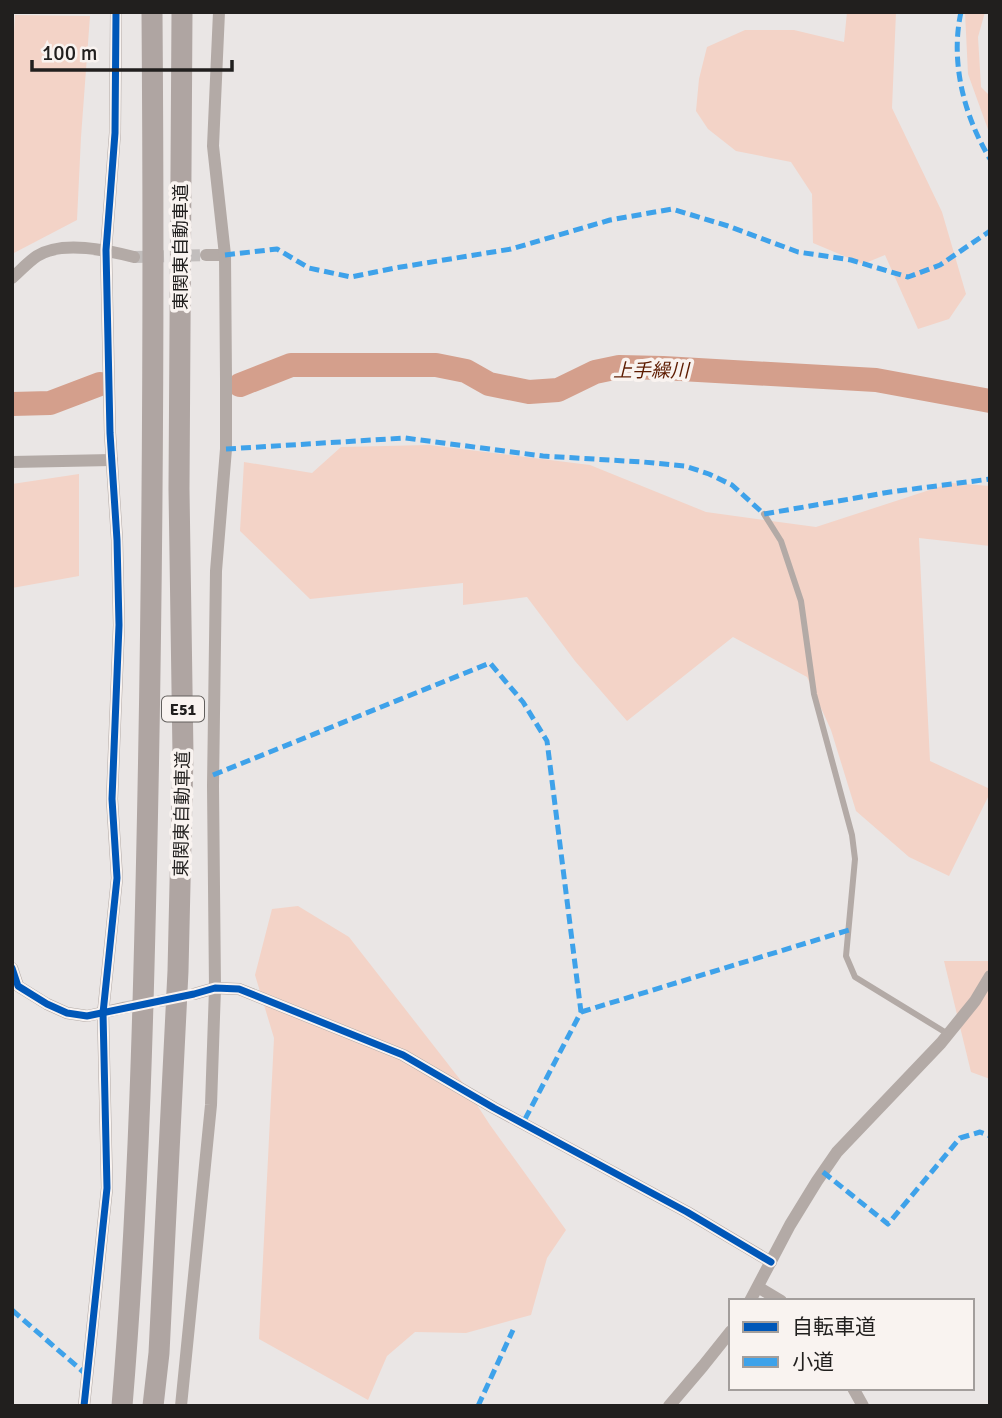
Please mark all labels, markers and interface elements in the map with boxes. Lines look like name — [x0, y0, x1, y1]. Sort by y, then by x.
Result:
scale bar — [32, 28, 231, 72]
text: 100 m — [42, 40, 97, 66]
street label: 東関東自動車道 — [170, 184, 192, 310]
water label: 上手繰川 — [613, 359, 691, 383]
road number: E51 — [162, 696, 204, 722]
street label: 東関東自動車道 — [170, 751, 194, 877]
legend — [729, 1299, 974, 1390]
text: 自転車道 — [792, 1314, 876, 1340]
text: 小道 — [792, 1349, 834, 1375]

